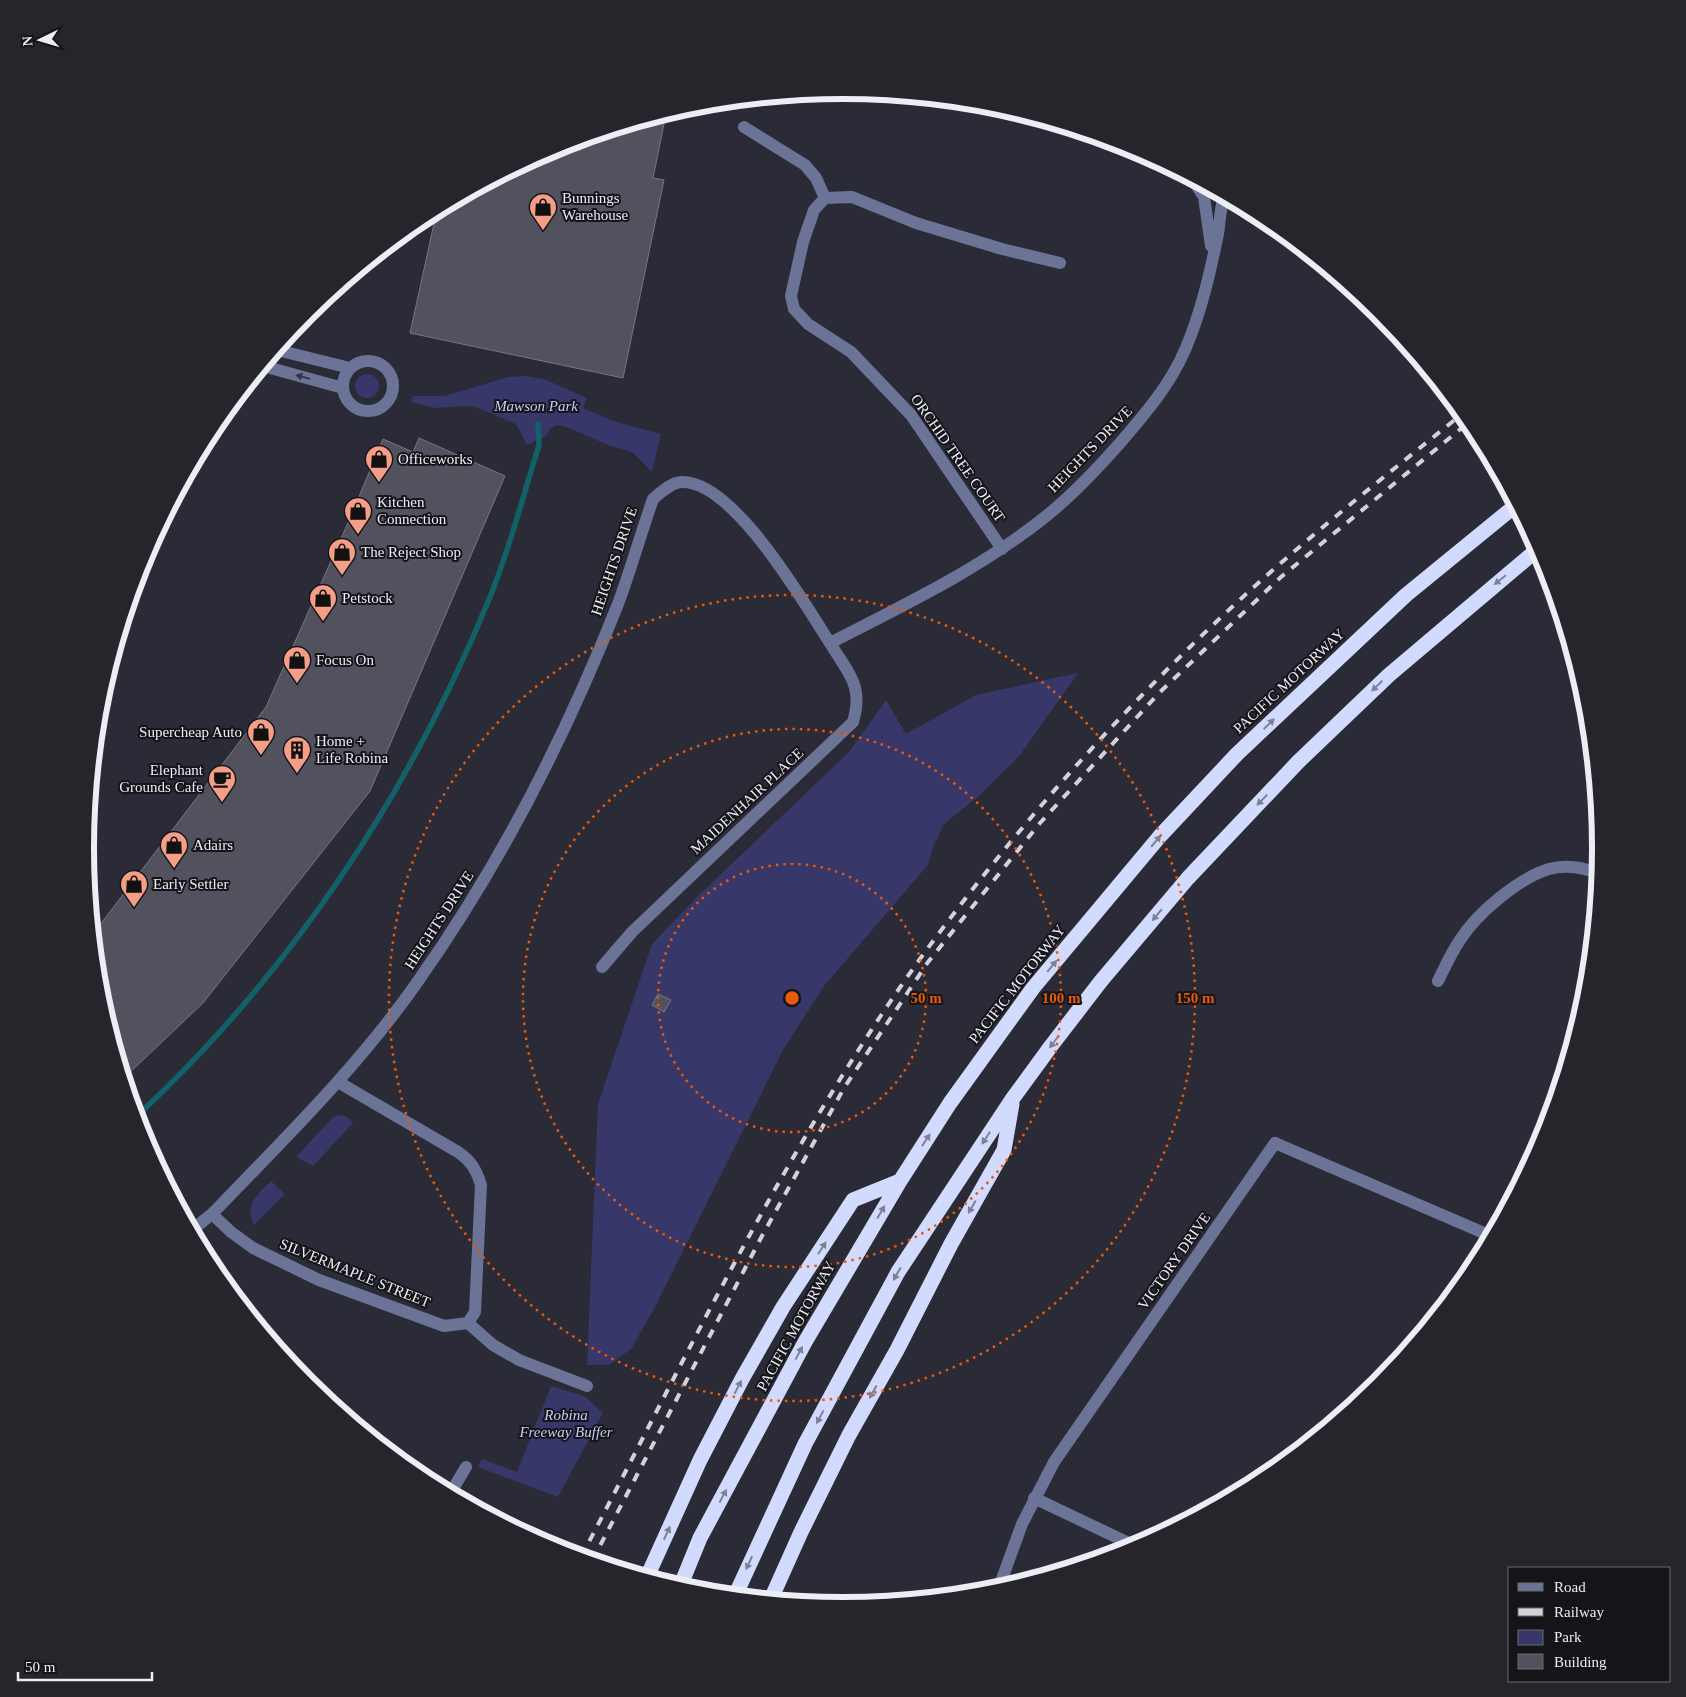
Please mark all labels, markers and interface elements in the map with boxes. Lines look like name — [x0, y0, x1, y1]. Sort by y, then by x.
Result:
north arrow — [15, 15, 65, 65]
text: N — [20, 35, 35, 47]
place label: Bunnings Warehouse — [562, 190, 629, 223]
shop icon: Bunnings Warehouse — [528, 192, 558, 231]
one-way arrow — [295, 373, 310, 381]
street label: ORCHID TREE COURT — [908, 391, 1008, 525]
park label: Mawson Park — [493, 398, 578, 414]
street label: HEIGHTS DRIVE — [1045, 403, 1135, 495]
shop icon: Officeworks — [364, 444, 394, 483]
place label: Officeworks — [398, 451, 473, 467]
place label: Kitchen Connection — [377, 494, 447, 527]
shop icon: Kitchen Connection — [343, 496, 373, 535]
street label: HEIGHTS DRIVE — [588, 505, 640, 617]
shop icon: The Reject Shop — [327, 537, 357, 576]
place label: The Reject Shop — [361, 544, 461, 560]
one-way arrow — [1494, 574, 1507, 585]
shop icon: Petstock — [308, 583, 338, 622]
place label: Petstock — [342, 590, 393, 606]
street label: PACIFIC MOTORWAY — [1230, 625, 1348, 737]
shop icon: Focus On — [282, 645, 312, 684]
place label: Focus On — [316, 652, 374, 668]
one-way arrow — [1372, 680, 1384, 692]
shop icon: Supercheap Auto — [246, 717, 276, 756]
one-way arrow — [1262, 718, 1274, 730]
place label: Supercheap Auto — [139, 724, 242, 740]
place label: Home + Life Robina — [316, 733, 388, 766]
building icon: Home + Life Robina — [282, 735, 312, 774]
street label: MAIDENHAIR PLACE — [687, 745, 807, 857]
place label: Elephant Grounds Cafe — [119, 762, 204, 795]
cafe icon: Elephant Grounds Cafe — [207, 764, 237, 803]
one-way arrow — [1256, 794, 1268, 806]
shop icon: Adairs — [159, 830, 189, 869]
one-way arrow — [1150, 835, 1162, 847]
place label: Adairs — [193, 837, 233, 853]
street label: HEIGHTS DRIVE — [401, 868, 477, 972]
shop icon: Early Settler — [119, 869, 149, 908]
place label: Early Settler — [153, 876, 228, 892]
one-way arrow — [1151, 909, 1162, 922]
street label: PACIFIC MOTORWAY — [966, 922, 1068, 1046]
one-way arrow — [1046, 960, 1058, 972]
centre of rings — [783, 989, 801, 1007]
text: 50 m — [910, 990, 942, 1006]
text: 100 m — [1042, 990, 1081, 1006]
text: 150 m — [1176, 990, 1215, 1006]
one-way arrow — [1049, 1035, 1060, 1048]
one-way arrow — [982, 1132, 991, 1145]
one-way arrow — [921, 1133, 931, 1146]
one-way arrow — [967, 1200, 976, 1214]
one-way arrow — [877, 1206, 886, 1219]
street label: VICTORY DRIVE — [1135, 1209, 1213, 1313]
street label: SILVERMAPLE STREET — [277, 1235, 433, 1311]
one-way arrow — [817, 1241, 827, 1254]
street label: PACIFIC MOTORWAY — [754, 1258, 838, 1394]
one-way arrow — [893, 1268, 902, 1281]
one-way arrow — [795, 1346, 804, 1359]
one-way arrow — [734, 1380, 742, 1394]
one-way arrow — [869, 1385, 877, 1400]
park label: Robina Freeway Buffer — [518, 1407, 613, 1440]
one-way arrow — [816, 1410, 824, 1424]
one-way arrow — [718, 1489, 727, 1502]
one-way arrow — [664, 1526, 672, 1540]
one-way arrow — [745, 1556, 753, 1570]
legend — [1508, 1567, 1671, 1682]
text: Road — [1554, 1579, 1586, 1595]
text: Railway — [1554, 1604, 1604, 1620]
text: Park — [1554, 1629, 1582, 1645]
scale bar — [18, 1650, 151, 1682]
text: Building — [1554, 1654, 1607, 1670]
text: 50 m — [25, 1659, 56, 1675]

